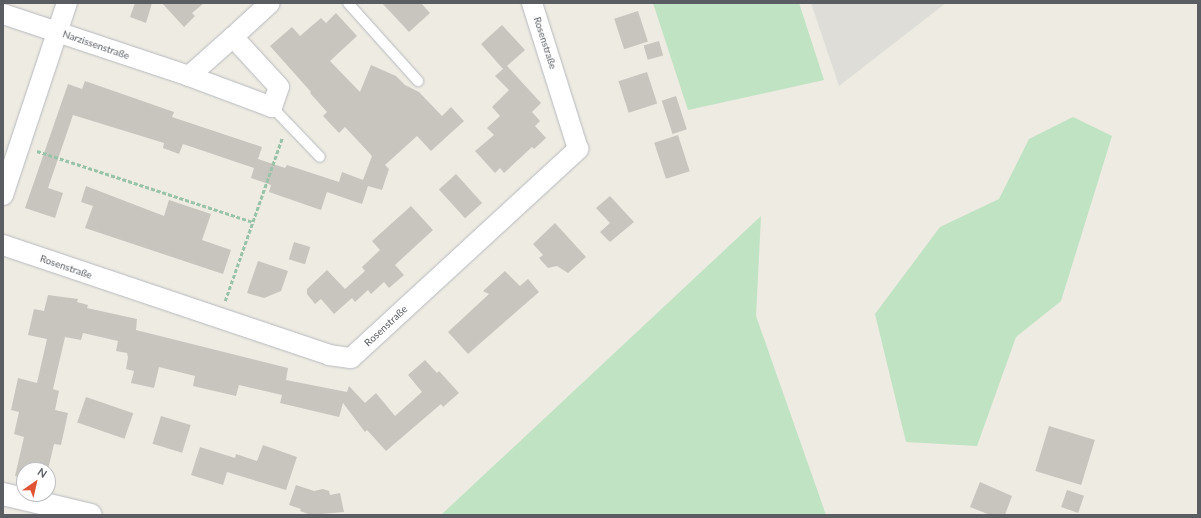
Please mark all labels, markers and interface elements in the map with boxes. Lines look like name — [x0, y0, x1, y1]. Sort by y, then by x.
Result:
street label: Rosenstraße — [531, 15, 559, 71]
street label: Narzissenstraße — [61, 28, 131, 62]
street label: Rosenstraße — [38, 252, 94, 282]
street label: Rosenstraße — [362, 303, 410, 349]
north arrow — [16, 462, 56, 502]
text: N — [35, 465, 50, 480]

